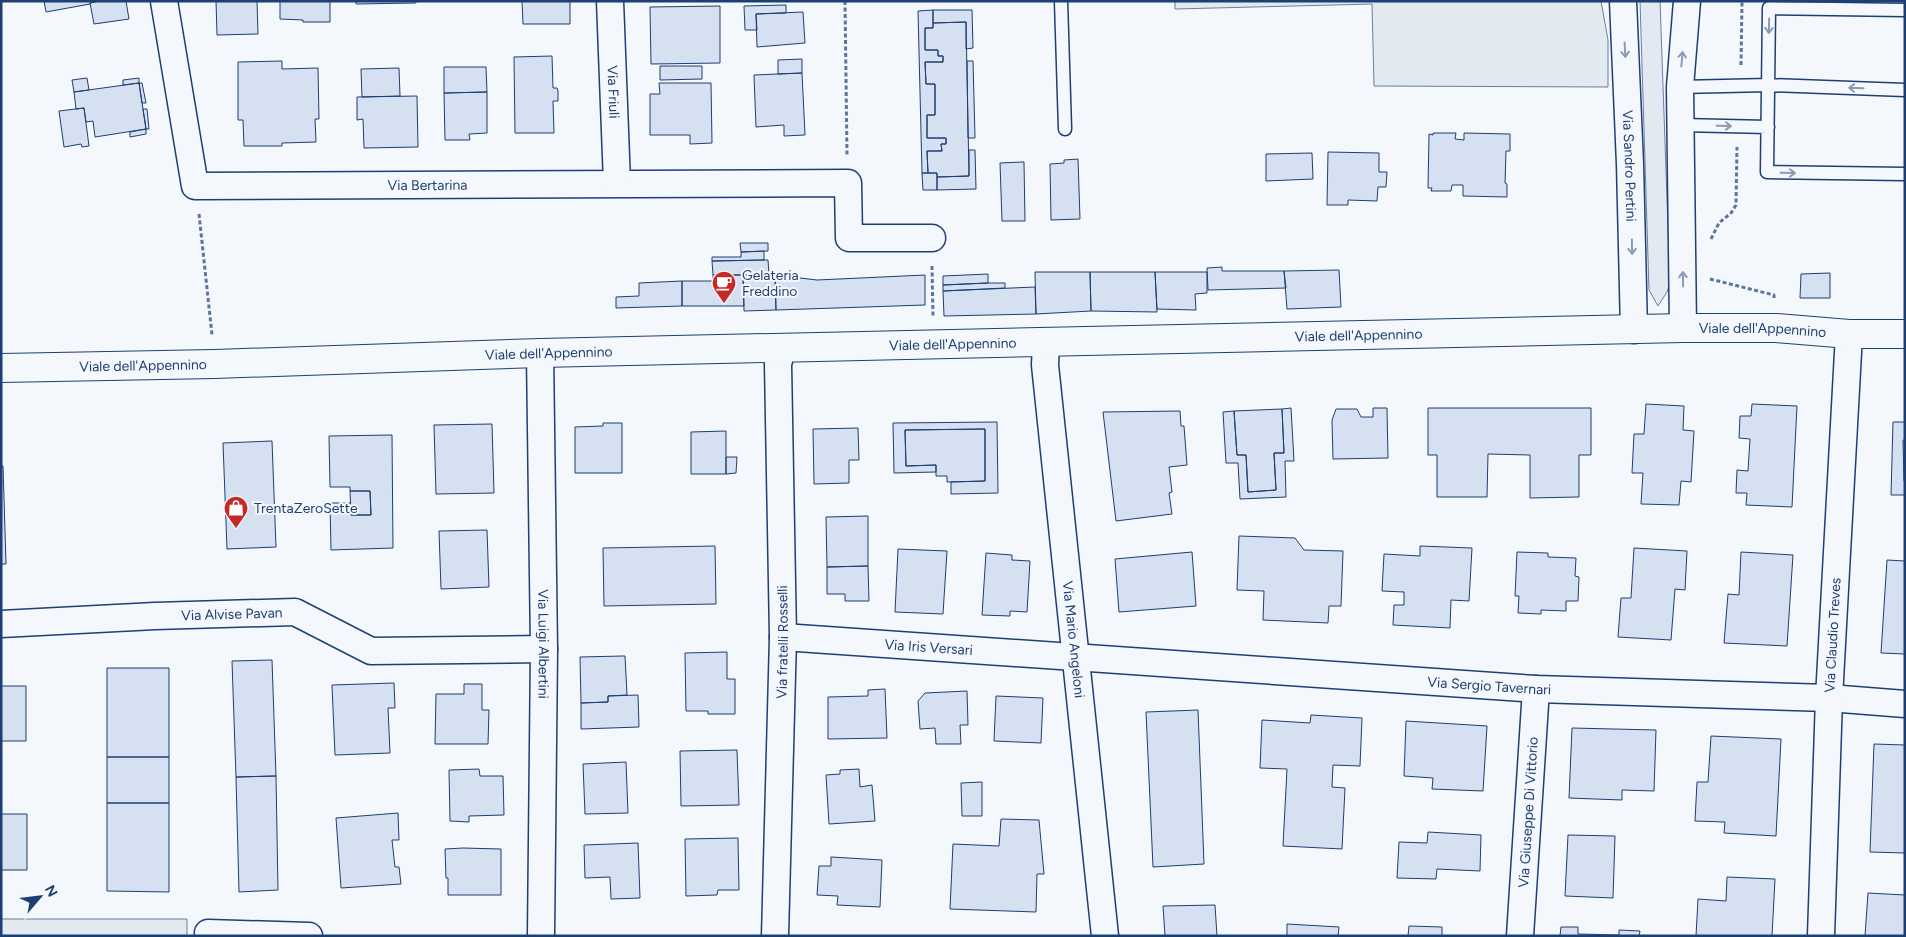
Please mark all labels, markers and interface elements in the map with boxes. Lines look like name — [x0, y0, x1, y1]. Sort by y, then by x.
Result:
one-way arrow — [1764, 18, 1774, 34]
one-way arrow — [1620, 42, 1630, 58]
one-way arrow — [1678, 52, 1687, 68]
street label: Via Friuli — [604, 65, 623, 119]
one-way arrow — [1848, 84, 1864, 93]
street label: Via Sandro Pertini — [1619, 110, 1640, 222]
one-way arrow — [1716, 121, 1732, 131]
one-way arrow — [1780, 168, 1796, 177]
street label: Via Bertarina — [387, 176, 467, 194]
one-way arrow — [1627, 239, 1637, 255]
place label: Gelateria Freddino — [742, 267, 799, 300]
cafe icon: Gelateria Freddino — [711, 270, 737, 304]
one-way arrow — [1678, 271, 1687, 287]
street label: Viale dell'Appennino — [1699, 319, 1827, 341]
street label: Viale dell'Appennino — [1295, 325, 1423, 345]
street label: Viale dell'Appennino — [889, 334, 1017, 354]
street label: Viale dell'Appennino — [485, 343, 613, 363]
street label: Viale dell'Appennino — [79, 356, 207, 375]
shop icon: TrentaZeroSette — [223, 495, 249, 529]
place label: TrentaZeroSette — [254, 500, 358, 517]
street label: Via Claudio Treves — [1821, 577, 1844, 693]
street label: Via Mario Angeloni — [1059, 580, 1088, 699]
street label: Via fratelli Rosselli — [773, 585, 792, 699]
street label: Via Luigi Albertini — [535, 589, 553, 699]
street label: Via Alvise Pavan — [181, 604, 283, 624]
street label: Via Iris Versari — [884, 636, 973, 659]
street label: Via Sergio Tavernari — [1427, 673, 1551, 698]
street label: Via Giuseppe Di Vittorio — [1515, 736, 1541, 888]
north arrow — [15, 872, 65, 922]
text: N — [41, 882, 61, 900]

